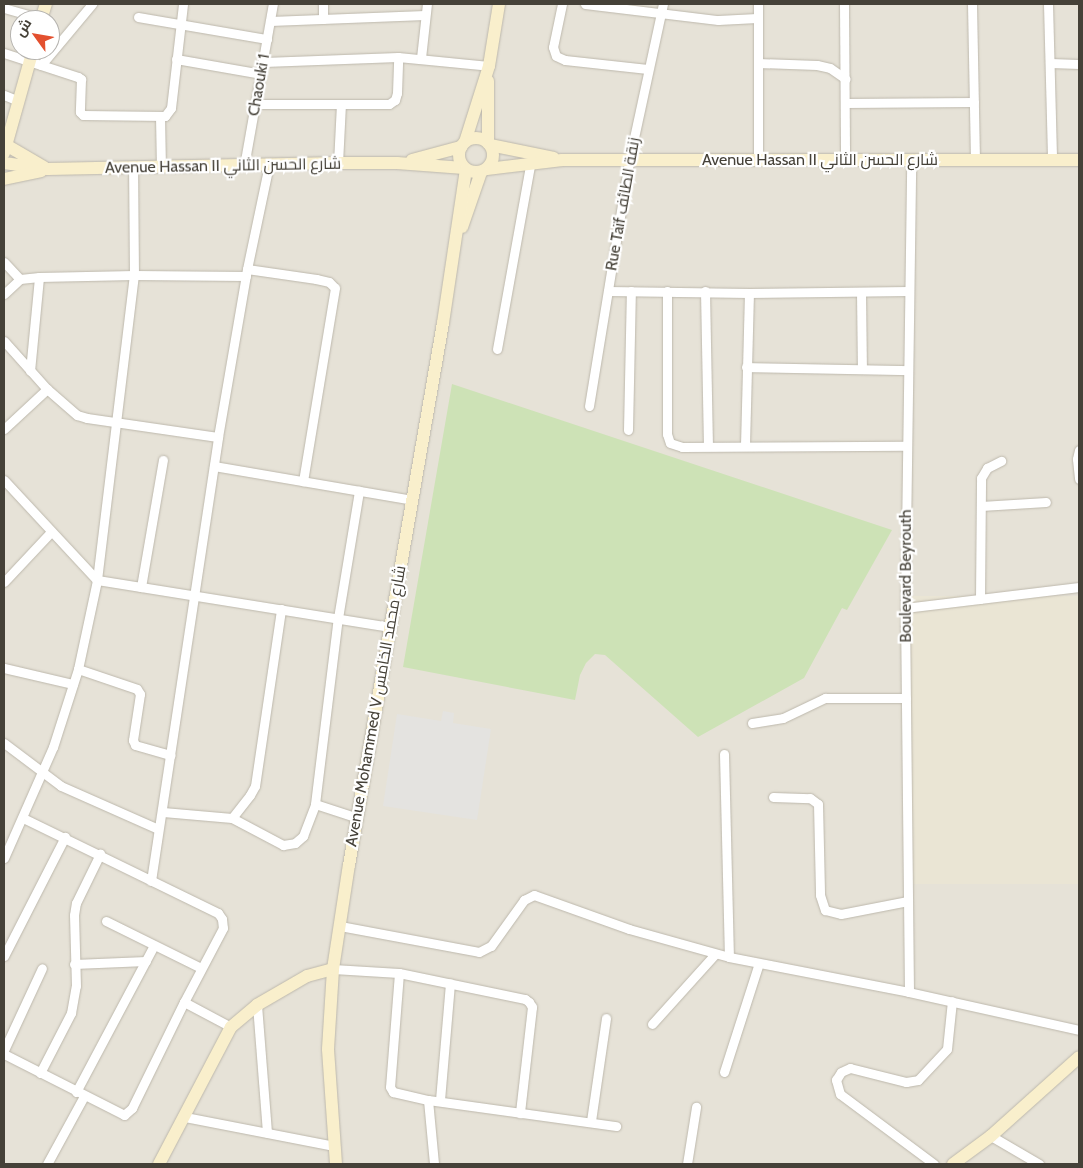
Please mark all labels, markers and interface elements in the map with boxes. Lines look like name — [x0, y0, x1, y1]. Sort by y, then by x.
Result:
north arrow — [10, 10, 60, 60]
text: ش — [11, 15, 36, 40]
street label: Chaouki 1 — [244, 52, 274, 118]
street label: Rue Taïf زنقة الطائف — [602, 136, 644, 272]
street label: Avenue Hassan II شارع الحسن الثاني — [702, 150, 938, 170]
street label: Avenue Hassan II شارع الحسن الثاني — [105, 154, 341, 178]
street label: Boulevard Beyrouth — [896, 509, 916, 643]
street label: Avenue Mohammed V شارع محمد الخامس — [342, 564, 410, 848]

